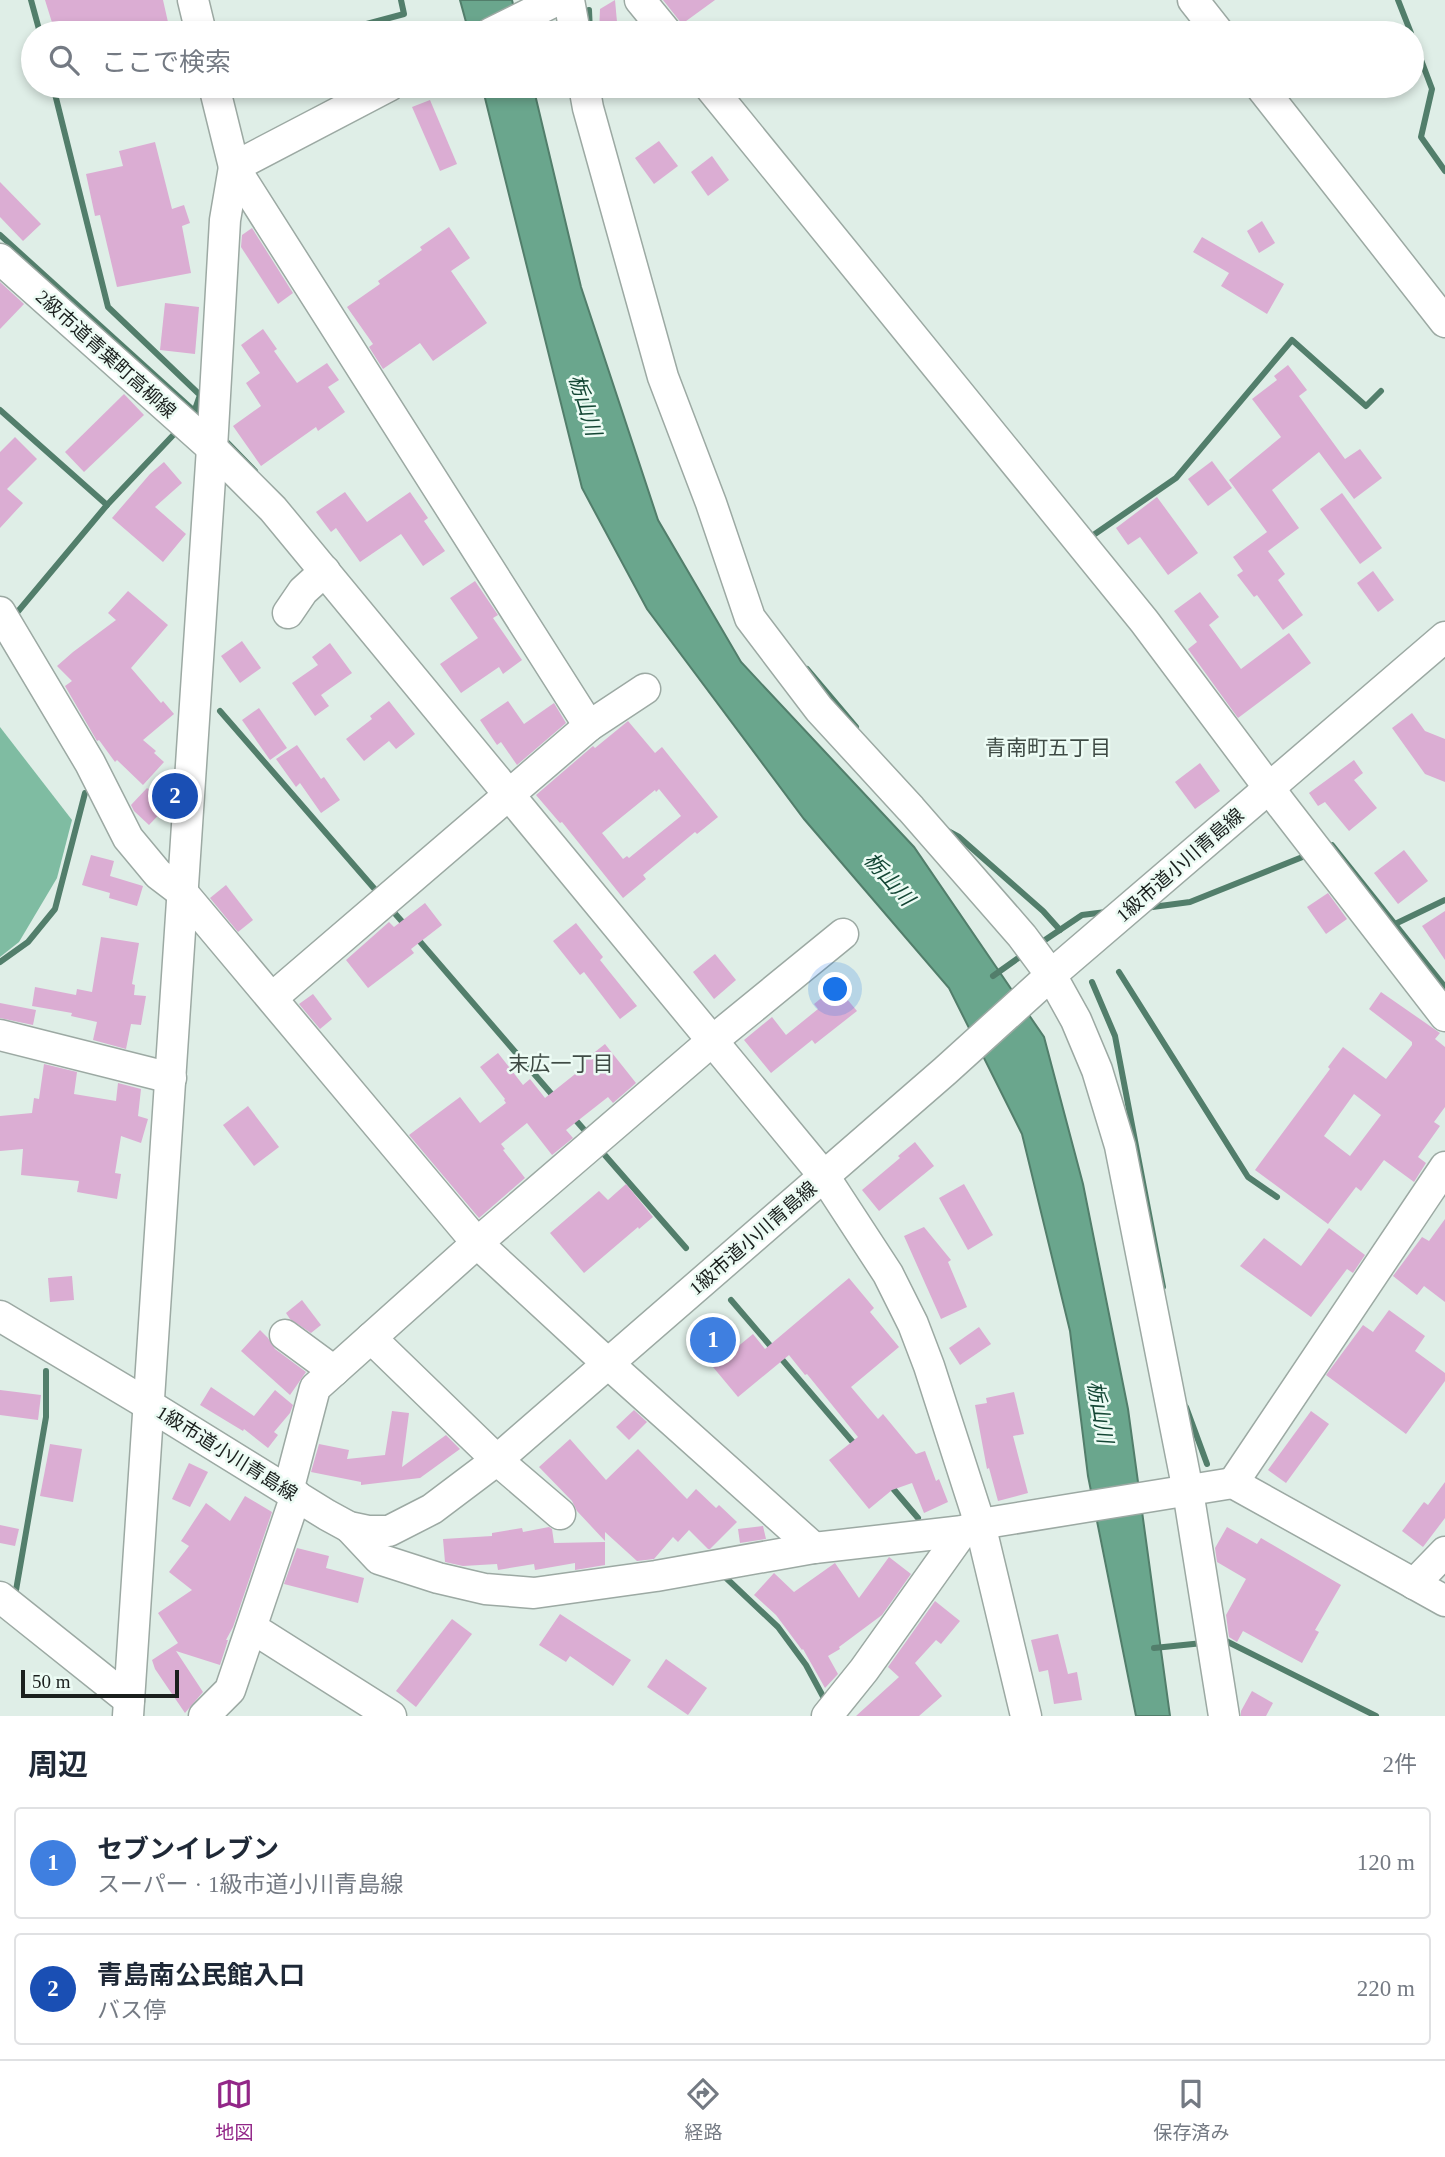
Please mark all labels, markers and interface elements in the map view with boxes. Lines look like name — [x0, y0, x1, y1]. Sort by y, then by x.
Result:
search box — [21, 21, 1424, 98]
icon: search — [45, 41, 83, 79]
text: ここで検索 — [101, 48, 231, 77]
street label: 2級市道青葉町高柳線 — [32, 286, 180, 422]
water label: 栃山川 — [564, 371, 606, 441]
district label: 青南町五丁目 — [985, 736, 1111, 760]
pin: 2 — [152, 770, 198, 822]
street label: 1級市道小川青島線 — [1112, 804, 1248, 926]
water label: 栃山川 — [859, 848, 920, 912]
your location — [818, 972, 852, 1006]
district label: 末広一丁目 — [509, 1052, 614, 1076]
street label: 1級市道小川青島線 — [685, 1177, 821, 1299]
pin: 1 — [690, 1314, 736, 1366]
water label: 栃山川 — [1083, 1379, 1118, 1447]
street label: 1級市道小川青島線 — [153, 1401, 301, 1505]
scale bar — [21, 1667, 178, 1699]
text: 50 m — [32, 1671, 71, 1692]
text: 周辺 — [28, 1748, 88, 1781]
text: 2件 — [1383, 1752, 1417, 1777]
text: セブンイレブン — [97, 1835, 279, 1864]
text: 1 — [47, 1850, 59, 1875]
text: 120 m — [1357, 1850, 1415, 1875]
text: スーパー · 1級市道小川青島線 — [97, 1872, 403, 1897]
text: 青島南公民館入口 — [97, 1961, 305, 1990]
text: 2 — [47, 1976, 59, 2001]
text: 220 m — [1357, 1976, 1415, 2001]
text: バス停 — [97, 1998, 166, 2023]
tab: 地図 — [215, 2075, 254, 2144]
tab: 経路 — [684, 2075, 723, 2144]
tab: 保存済み — [1153, 2075, 1230, 2144]

